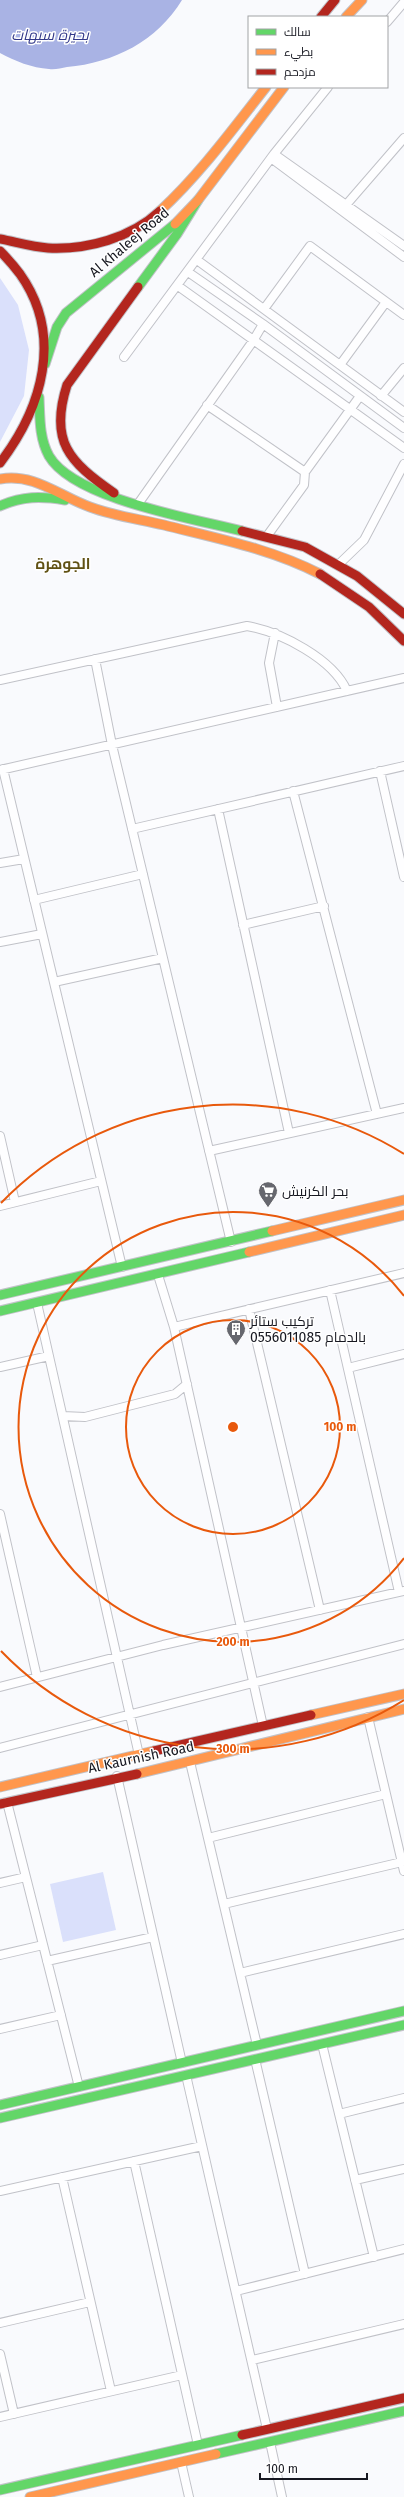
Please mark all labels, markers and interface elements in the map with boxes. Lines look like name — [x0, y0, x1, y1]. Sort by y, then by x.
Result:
legend — [248, 16, 388, 88]
text: سالك — [284, 25, 311, 39]
water label: بحيرة سيهات — [11, 26, 90, 44]
text: بطيء — [284, 45, 313, 62]
text: مزدحم — [284, 65, 316, 80]
street label: Al Khaleej Road — [86, 204, 173, 281]
district label: الجوهرة — [36, 555, 90, 573]
supermarket icon: بحر الكرنيش — [257, 1180, 279, 1208]
place label: بحر الكرنيش — [282, 1183, 348, 1200]
place label: تركيب ستائر بالدمام 0556011085 — [249, 1313, 366, 1347]
building icon: تركيب ستائر بالدمام 0556011085 — [225, 1318, 247, 1346]
centre of rings — [226, 1420, 240, 1434]
text: 100 m — [324, 1420, 356, 1434]
text: 200 m — [216, 1635, 250, 1649]
street label: Al Kaurnish Road — [86, 1738, 196, 1777]
text: 300 m — [215, 1742, 250, 1756]
scale bar — [260, 2455, 367, 2481]
text: 100 m — [266, 2462, 298, 2476]

